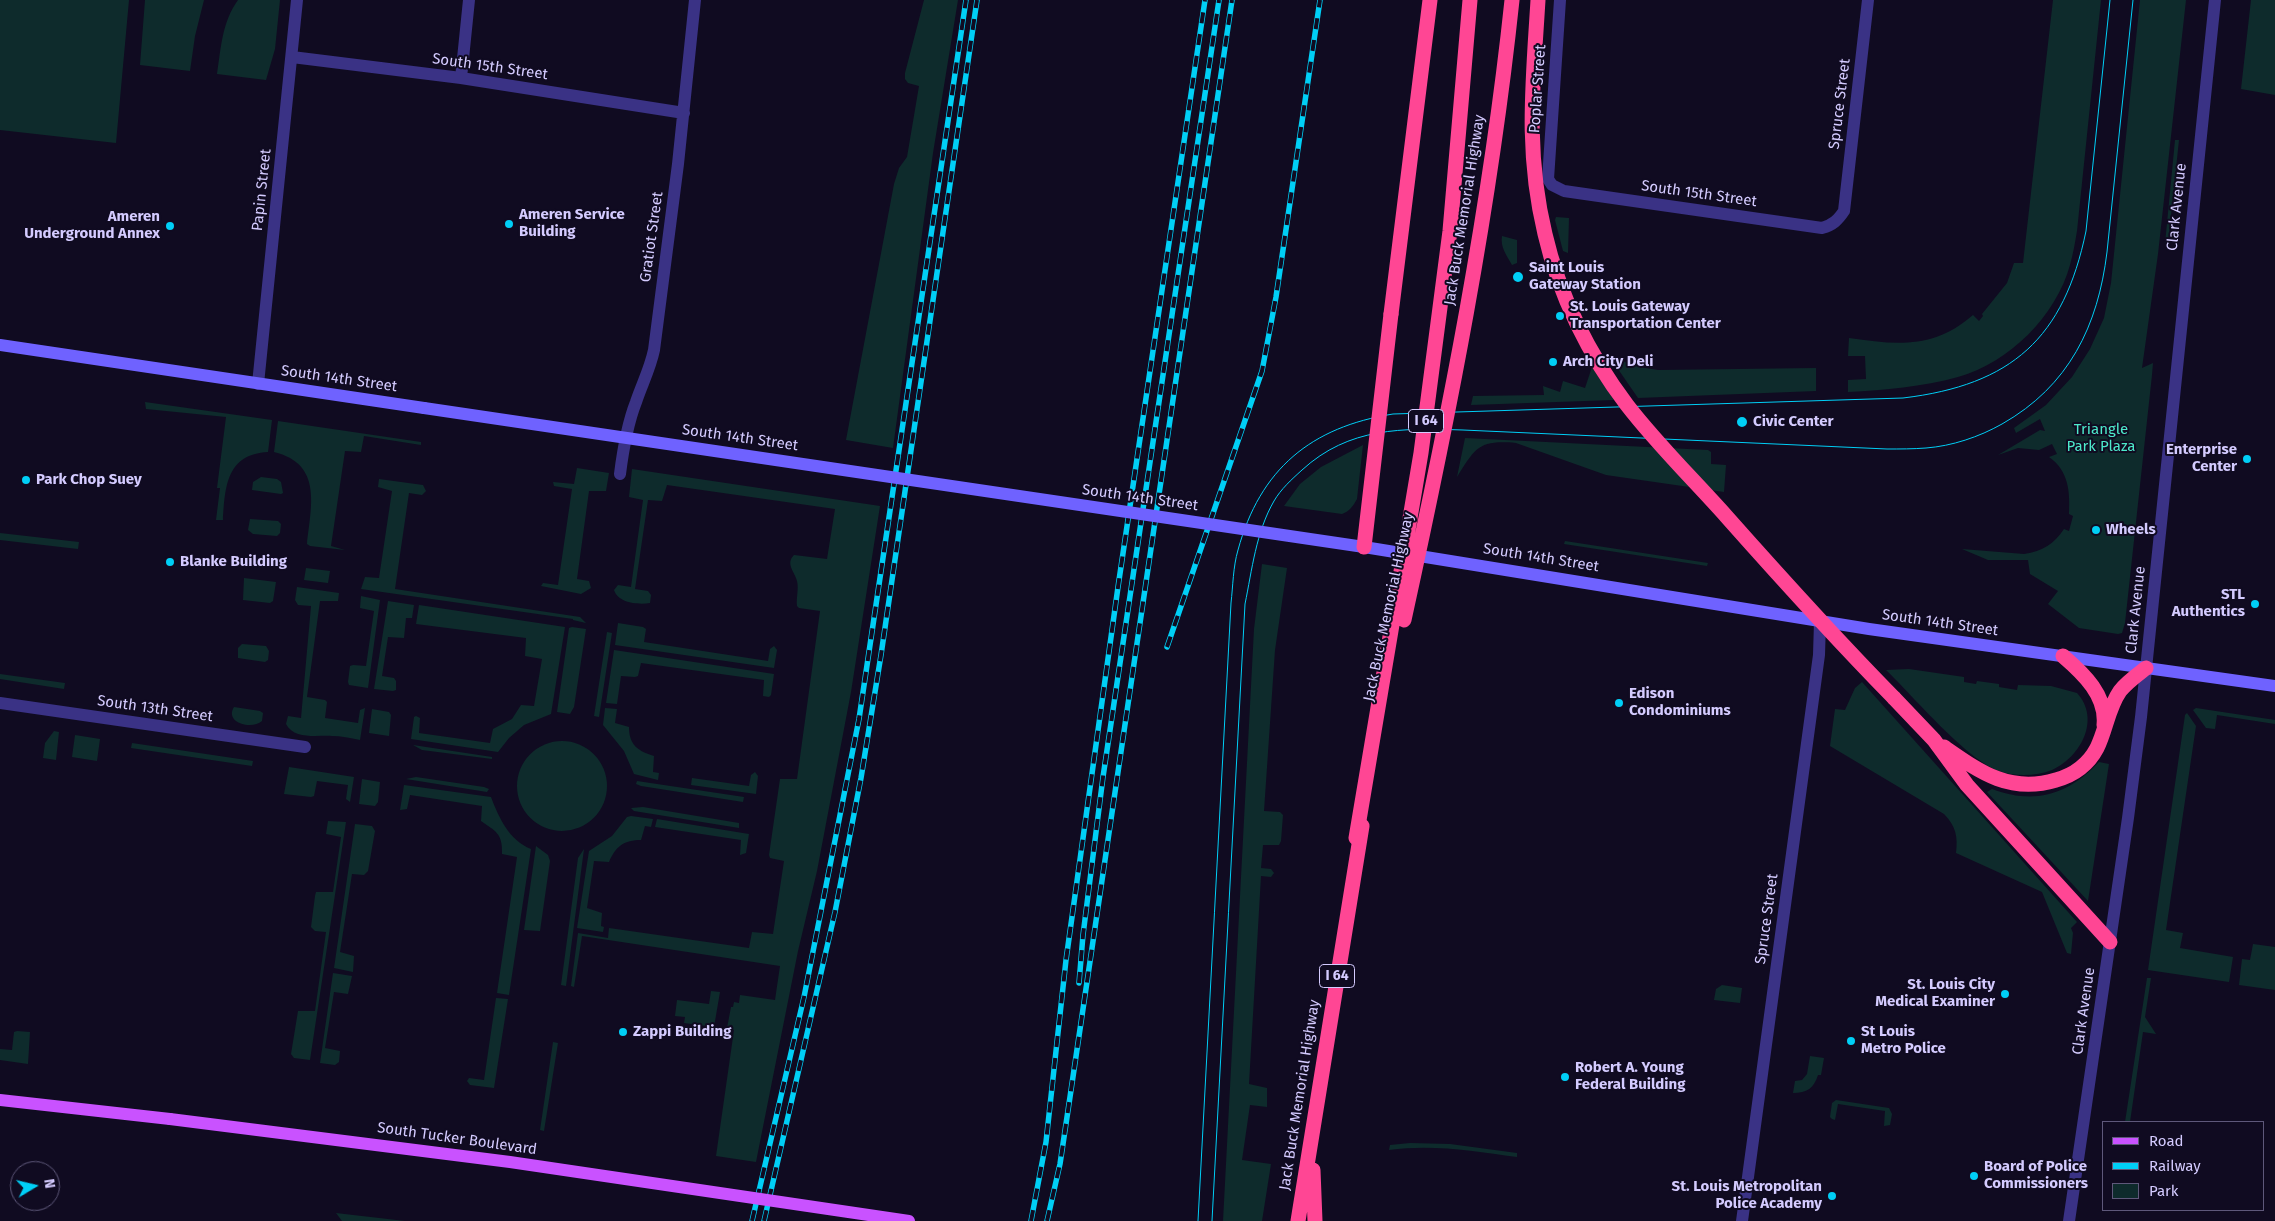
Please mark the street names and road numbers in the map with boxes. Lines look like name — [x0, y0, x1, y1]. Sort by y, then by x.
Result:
street label: Poplar Street — [1526, 44, 1550, 134]
street label: South 15th Street — [431, 50, 549, 84]
street label: Spruce Street — [1826, 58, 1854, 150]
street label: Jack Buck Memorial Highway — [1441, 113, 1489, 307]
street label: Papin Street — [249, 148, 275, 232]
street label: Clark Avenue — [2163, 162, 2191, 252]
street label: South 15th Street — [1640, 177, 1758, 211]
street label: Gratiot Street — [637, 191, 667, 283]
street label: South 14th Street — [280, 362, 398, 396]
road number: I 64 — [1408, 410, 1444, 432]
street label: South 14th Street — [681, 421, 799, 455]
street label: South 14th Street — [1081, 481, 1199, 515]
street label: Jack Buck Memorial Highway — [1360, 511, 1418, 703]
street label: South 14th Street — [1482, 540, 1600, 576]
street label: Clark Avenue — [2122, 565, 2150, 655]
street label: South 14th Street — [1881, 606, 1999, 640]
street label: South 13th Street — [96, 692, 214, 726]
street label: Spruce Street — [1752, 873, 1782, 965]
road number: I 64 — [1320, 964, 1354, 988]
street label: Clark Avenue — [2069, 966, 2099, 1056]
street label: Jack Buck Memorial Highway — [1276, 998, 1324, 1192]
street label: South Tucker Boulevard — [376, 1119, 538, 1159]

